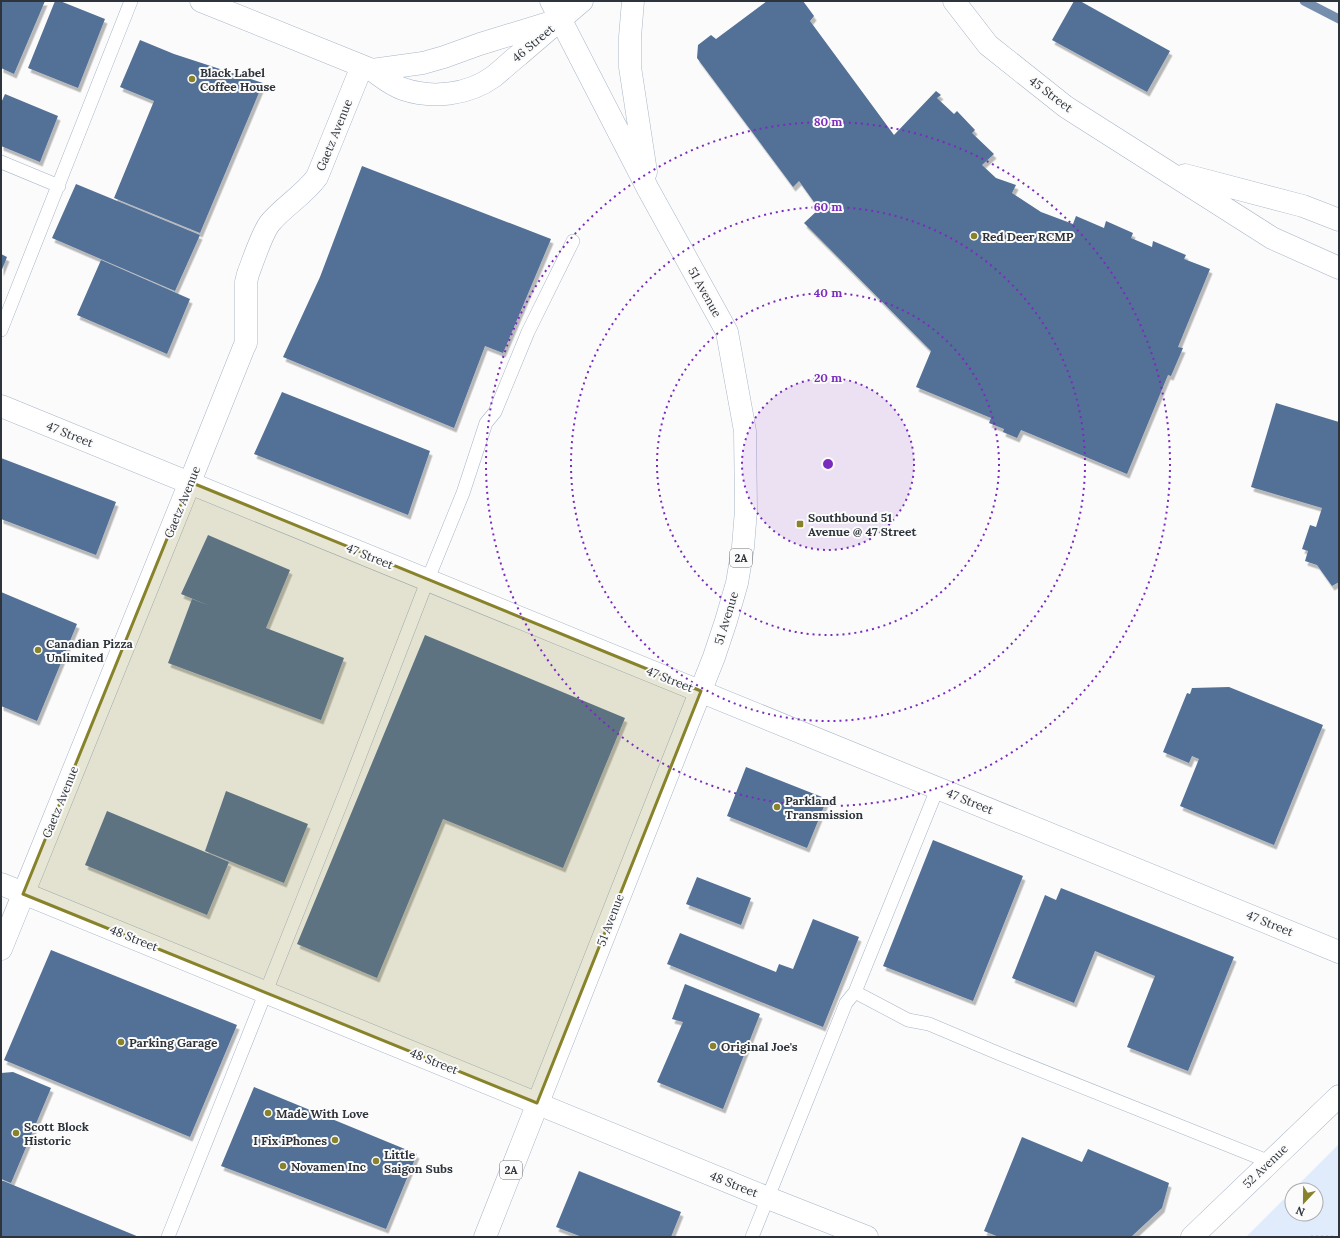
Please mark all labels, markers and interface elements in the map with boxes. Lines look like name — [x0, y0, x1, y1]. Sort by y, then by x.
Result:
street label: 46 Street — [509, 21, 557, 65]
place label: Black Label Coffee House — [200, 65, 276, 94]
street label: 45 Street — [1026, 73, 1076, 115]
marker: Black Label Coffee House — [187, 74, 197, 84]
street label: Gaetz Avenue — [313, 96, 355, 173]
text: 80 m — [814, 114, 842, 129]
text: 60 m — [814, 199, 842, 214]
place label: Red Deer RCMP — [982, 229, 1074, 244]
marker: Red Deer RCMP — [969, 231, 979, 241]
street label: 51 Avenue — [685, 264, 725, 320]
text: 40 m — [814, 285, 842, 300]
text: 20 m — [814, 370, 842, 385]
street label: 47 Street — [44, 418, 96, 450]
centre of rings — [821, 457, 835, 471]
street label: Gaetz Avenue — [161, 463, 203, 540]
place label: Southbound 51 Avenue @ 47 Street — [808, 510, 917, 539]
marker: Southbound 51 Avenue @ 47 Street — [795, 519, 805, 529]
street label: 47 Street — [344, 540, 396, 572]
road number: 2A — [730, 549, 752, 567]
street label: 51 Avenue — [711, 589, 741, 646]
place label: Canadian Pizza Unlimited — [46, 636, 134, 665]
marker: Canadian Pizza Unlimited — [33, 645, 43, 655]
street label: 47 Street — [644, 663, 696, 695]
street label: Gaetz Avenue — [39, 763, 81, 840]
street label: 47 Street — [944, 785, 996, 817]
place label: Parkland Transmission — [785, 793, 864, 822]
marker: Parkland Transmission — [772, 802, 782, 812]
street label: 51 Avenue — [593, 891, 627, 948]
street label: 47 Street — [1244, 907, 1296, 939]
street label: 48 Street — [108, 922, 161, 955]
place label: Parking Garage — [129, 1035, 218, 1050]
marker: Parking Garage — [116, 1037, 126, 1047]
place label: Original Joe's — [721, 1039, 798, 1054]
marker: Original Joe's — [708, 1041, 718, 1051]
street label: 48 Street — [408, 1045, 461, 1078]
place label: Made With Love — [276, 1106, 369, 1121]
marker: Made With Love — [263, 1108, 273, 1118]
place label: Scott Block Historic — [24, 1119, 89, 1148]
marker: Scott Block Historic — [11, 1128, 21, 1138]
place label: I Fix iPhones — [253, 1133, 327, 1148]
marker: I Fix iPhones — [330, 1135, 340, 1145]
street label: 52 Avenue — [1239, 1141, 1291, 1191]
place label: Little Saigon Subs — [384, 1147, 453, 1176]
marker: Little Saigon Subs — [371, 1156, 381, 1166]
place label: Novamen Inc — [291, 1159, 367, 1174]
marker: Novamen Inc — [278, 1161, 288, 1171]
road number: 2A — [500, 1161, 522, 1179]
street label: 48 Street — [708, 1168, 761, 1201]
north arrow — [1284, 1182, 1324, 1222]
text: N — [1293, 1203, 1307, 1219]

